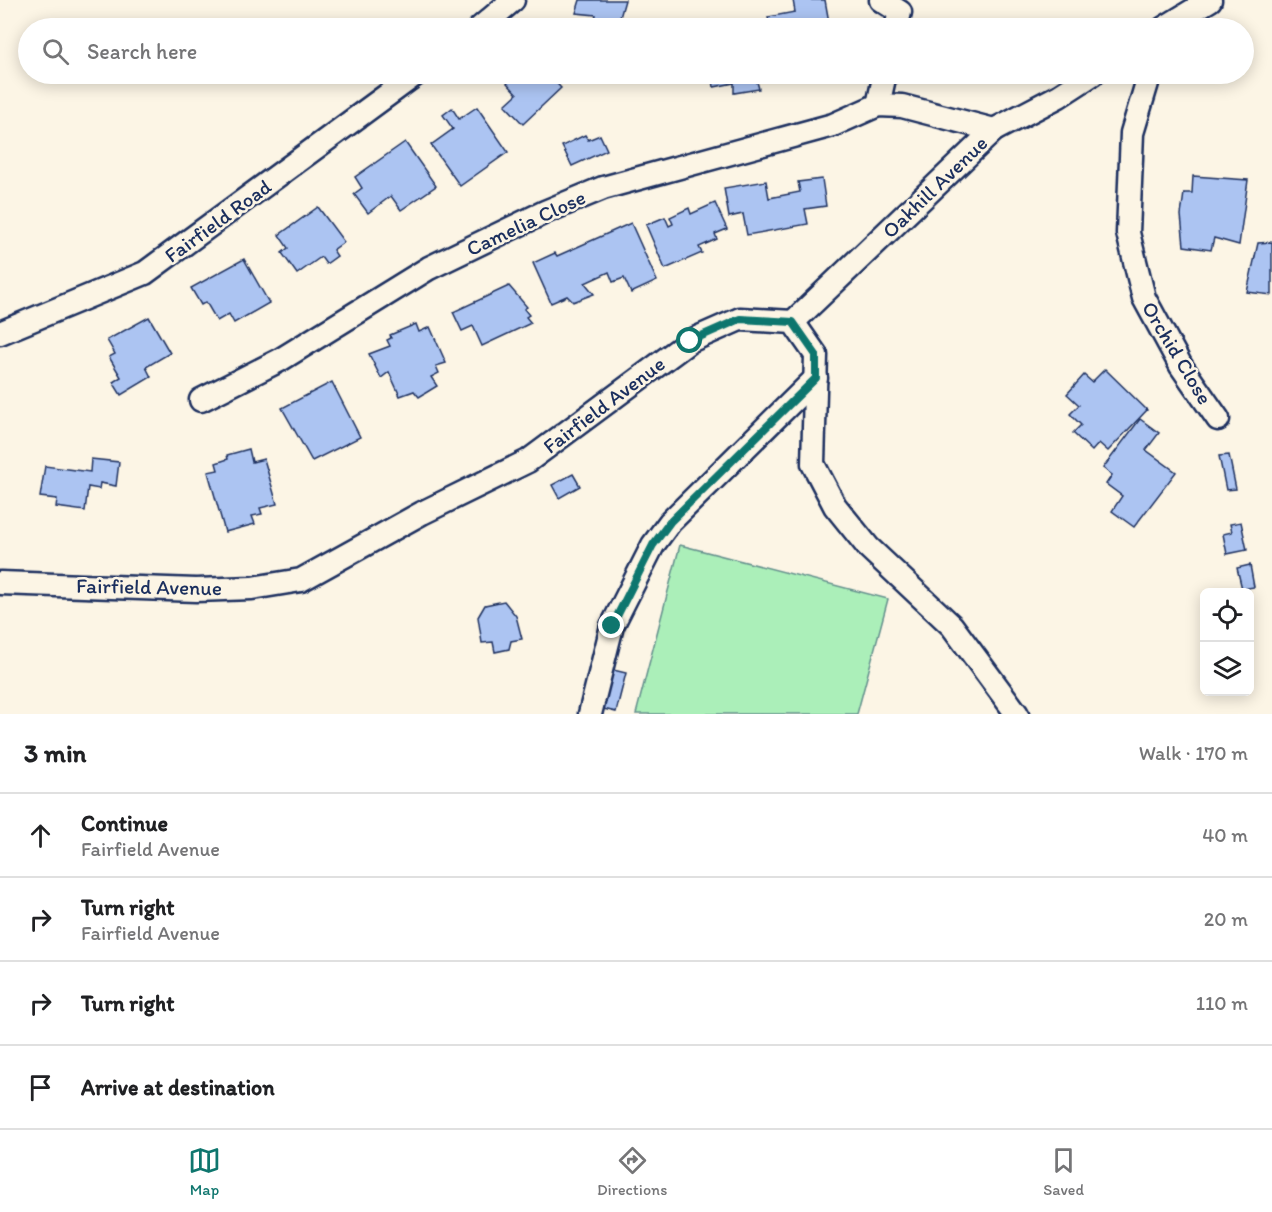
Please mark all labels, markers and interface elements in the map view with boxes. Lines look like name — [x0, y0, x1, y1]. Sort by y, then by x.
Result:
search box — [18, 18, 1254, 84]
icon: search — [39, 35, 72, 68]
text: Search here — [87, 38, 197, 65]
street label: Oakhill Avenue — [877, 130, 992, 243]
street label: Fairfield Road — [160, 173, 276, 268]
street label: Camelia Close — [462, 184, 589, 261]
street label: Orchid Close — [1137, 297, 1218, 409]
route start — [676, 327, 702, 353]
street label: Fairfield Avenue — [538, 351, 669, 458]
street label: Fairfield Avenue — [76, 573, 222, 600]
map controls — [1200, 588, 1254, 696]
button: locate — [1200, 588, 1254, 642]
route end — [598, 612, 624, 638]
button: layers — [1200, 642, 1254, 696]
text: 3 min — [24, 737, 86, 769]
text: Walk · 170 m — [1139, 741, 1248, 765]
text: Continue — [81, 810, 168, 837]
icon: ahead — [24, 819, 57, 852]
text: 40 m — [1202, 823, 1248, 847]
text: Fairfield Avenue — [81, 837, 220, 861]
text: Turn right — [81, 894, 175, 921]
icon: right — [24, 903, 57, 936]
text: 20 m — [1204, 907, 1248, 931]
text: Fairfield Avenue — [81, 921, 220, 945]
icon: right — [24, 987, 57, 1020]
text: Turn right — [81, 990, 175, 1017]
text: 110 m — [1196, 991, 1248, 1015]
icon: arrive — [24, 1071, 57, 1104]
text: Arrive at destination — [81, 1074, 275, 1101]
tab: Map — [188, 1144, 221, 1199]
tab: Directions — [597, 1144, 667, 1199]
tab: Saved — [1043, 1144, 1084, 1199]

